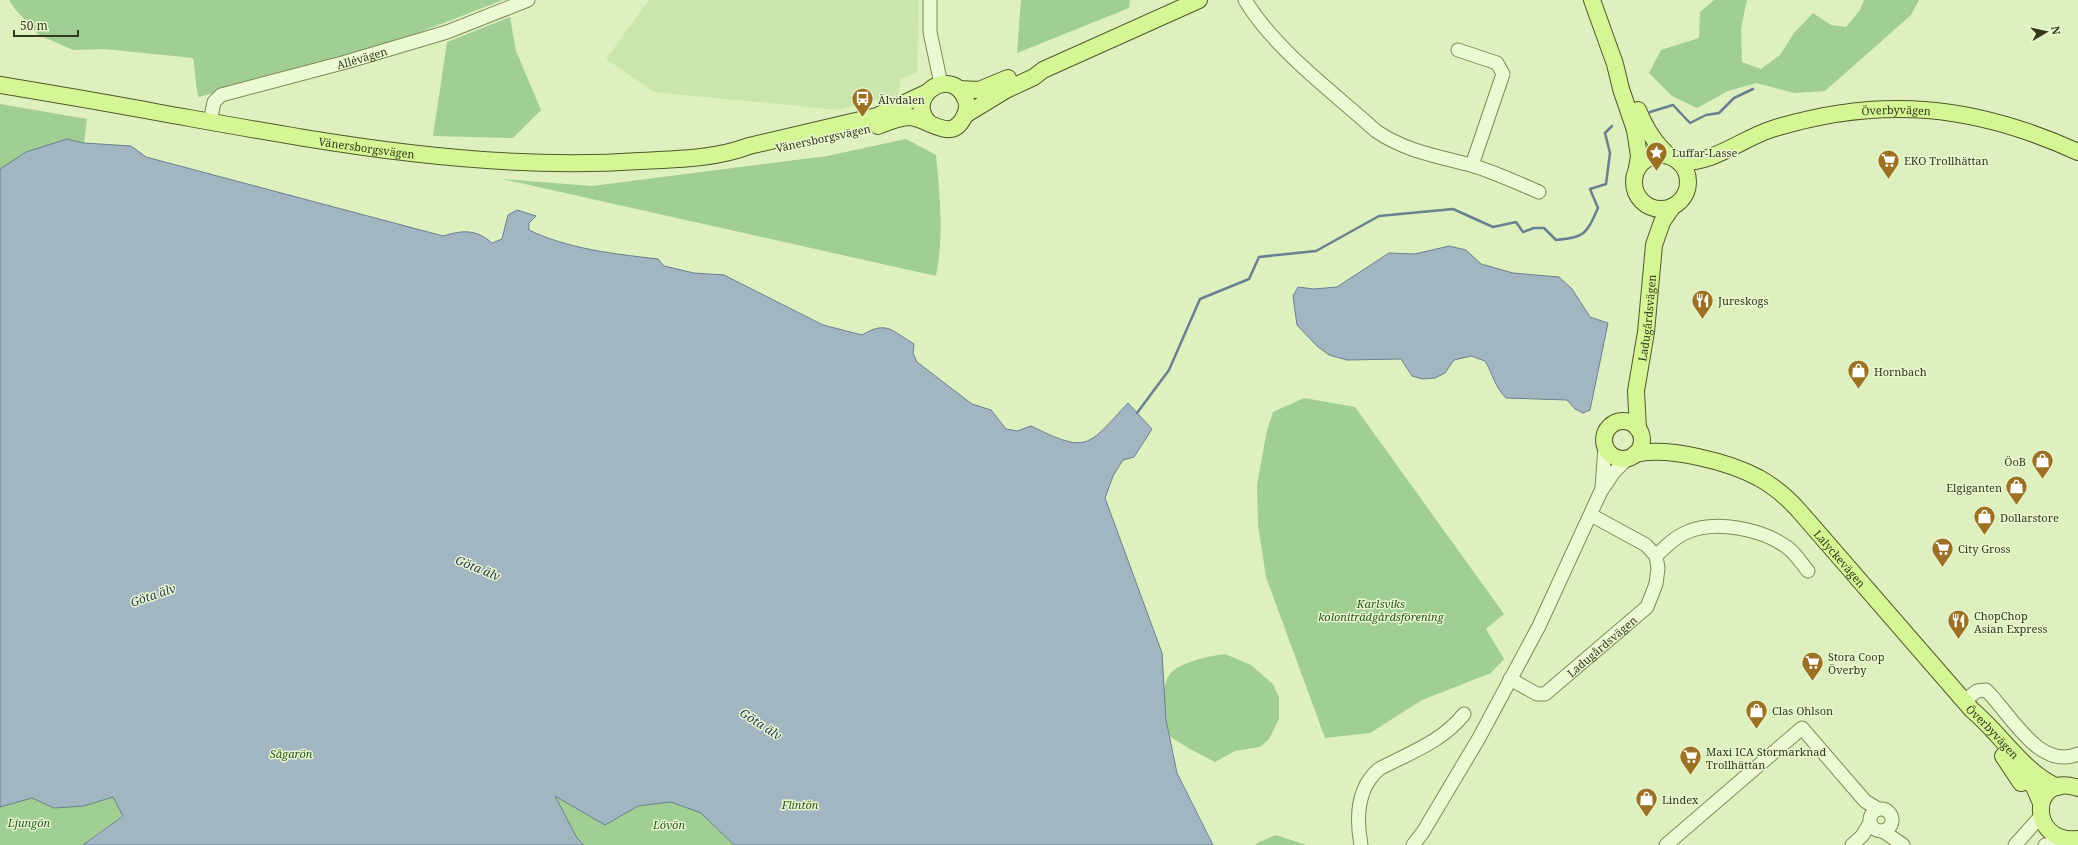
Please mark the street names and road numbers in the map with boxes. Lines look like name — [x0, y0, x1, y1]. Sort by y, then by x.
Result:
street label: Allévägen — [335, 43, 389, 72]
street label: Överbyvägen — [1861, 101, 1932, 118]
street label: Vänersborgsvägen — [774, 121, 872, 155]
street label: Vänersborgsvägen — [318, 133, 416, 161]
street label: Ladugårdsvägen — [1634, 274, 1659, 362]
street label: Lalyckevägen — [1811, 526, 1869, 590]
street label: Ladugårdsvägen — [1563, 612, 1639, 680]
street label: Överbyvägen — [1963, 701, 2023, 762]

